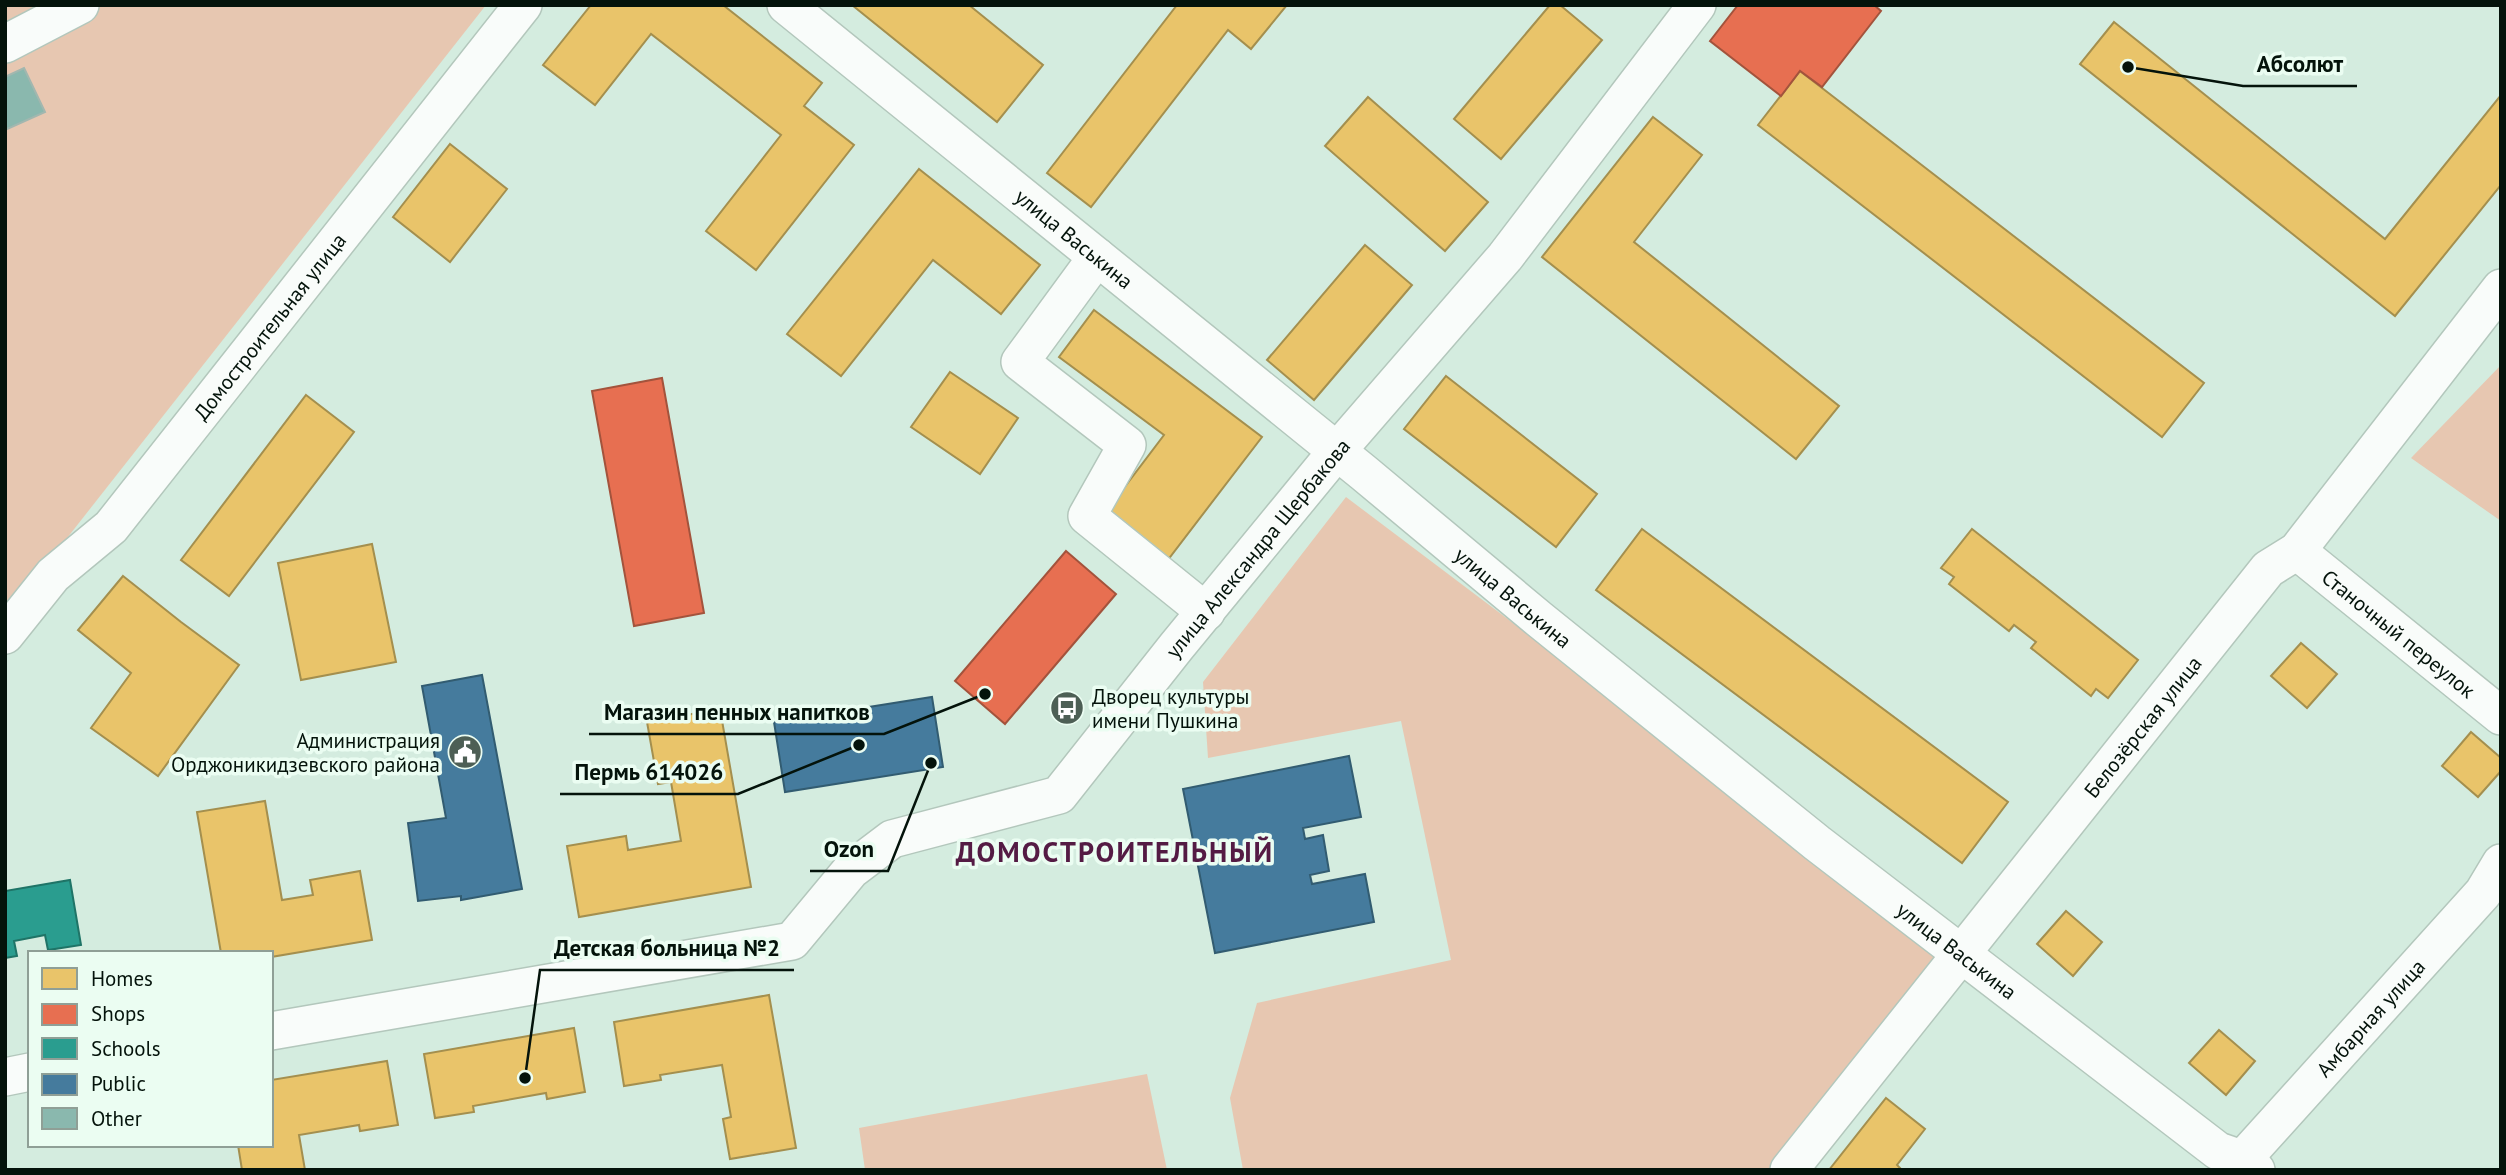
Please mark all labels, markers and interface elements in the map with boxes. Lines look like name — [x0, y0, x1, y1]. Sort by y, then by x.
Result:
callout: Абсолют — [2243, 42, 2357, 86]
text: Абсолют — [2257, 49, 2344, 78]
street label: улица Васькина — [1010, 183, 1139, 294]
street label: Домостроительная улица — [187, 227, 352, 425]
street label: улица Александра Щербакова — [1159, 433, 1356, 663]
street label: улица Васькина — [1449, 541, 1577, 654]
street label: Станочный переулок — [2317, 563, 2481, 704]
street label: Белозёрская улица — [2078, 650, 2207, 803]
place label: Дворец культуры имени Пушкина — [1092, 683, 1249, 734]
bus stop icon: Дворец культуры имени Пушкина — [1048, 689, 1086, 727]
callout: Магазин пенных напитков — [589, 690, 884, 734]
text: Магазин пенных напитков — [604, 697, 870, 726]
place label: Администрация Орджоникидзевского района — [171, 727, 440, 778]
public building icon: Администрация Орджоникидзевского района — [446, 733, 484, 771]
callout: Пермь 614026 — [560, 750, 738, 794]
text: Пермь 614026 — [575, 757, 723, 786]
callout: Ozon — [810, 827, 888, 871]
district label: ДОМОСТРОИТЕЛЬНЫЙ — [956, 833, 1274, 870]
text: Ozon — [824, 834, 874, 863]
street label: улица Васькина — [1891, 896, 2022, 1005]
callout: Детская больница №2 — [540, 926, 794, 970]
text: Детская больница №2 — [554, 933, 780, 962]
legend — [28, 951, 273, 1147]
street label: Амбарная улица — [2310, 953, 2431, 1082]
text: Homes — [91, 965, 153, 992]
text: Shops — [91, 1000, 145, 1027]
text: Schools — [91, 1035, 161, 1062]
text: Public — [91, 1070, 146, 1097]
text: Other — [91, 1105, 142, 1132]

